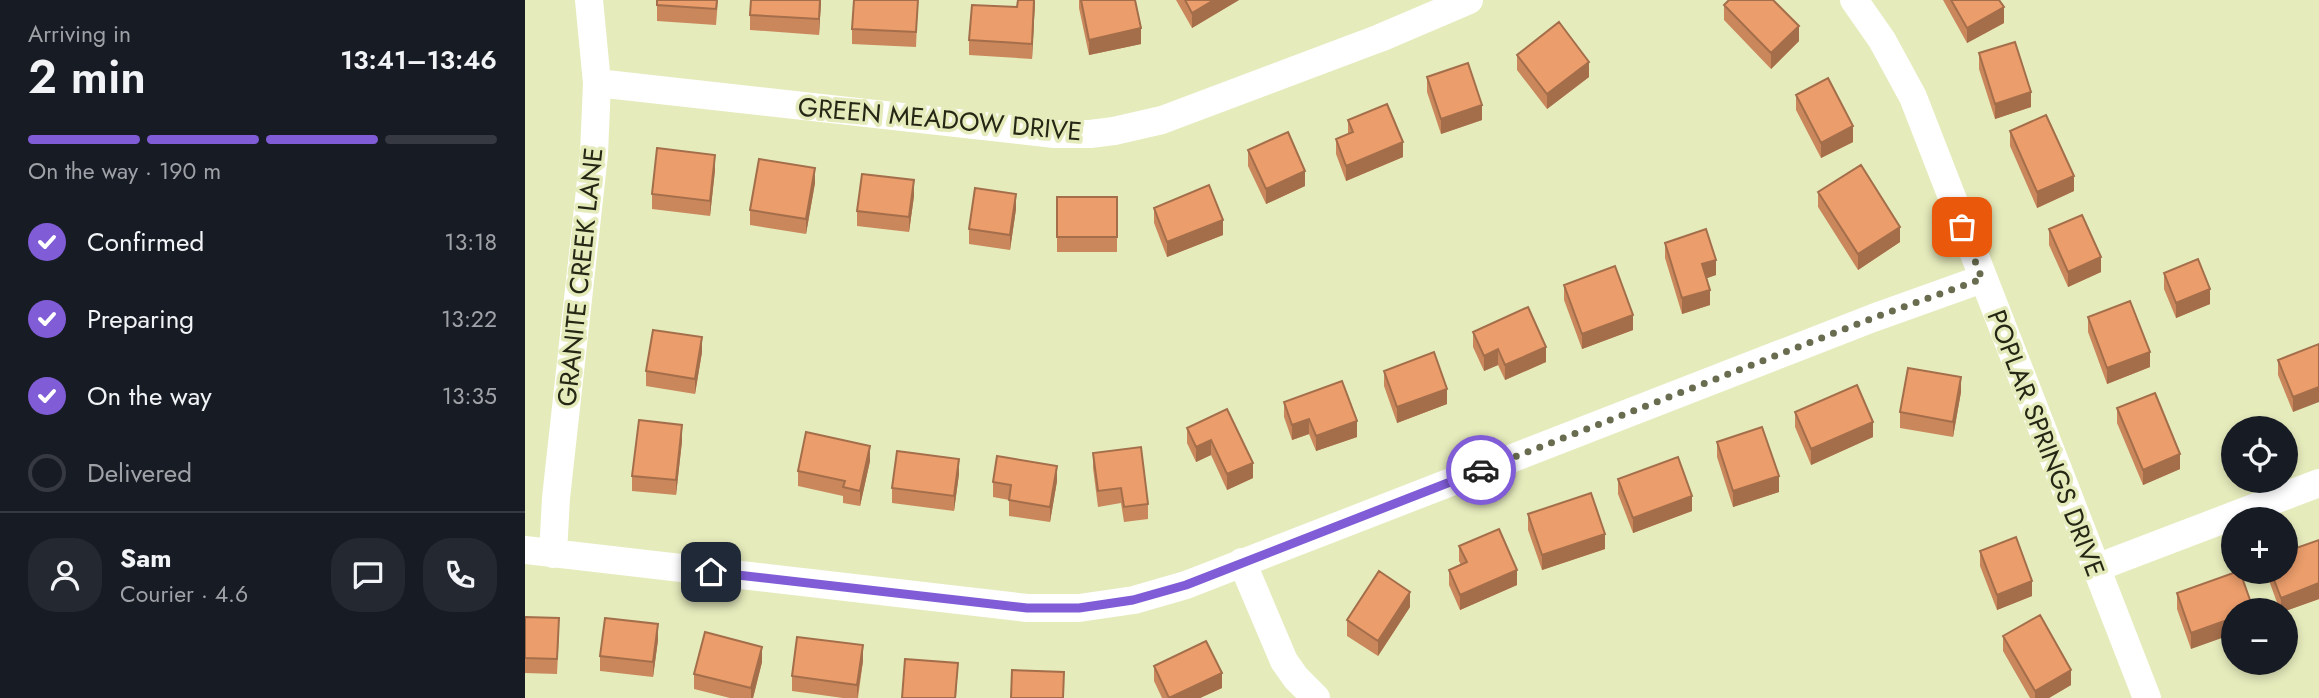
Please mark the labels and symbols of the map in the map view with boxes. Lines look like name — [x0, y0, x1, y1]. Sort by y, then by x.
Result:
street label: GREEN MEADOW DRIVE — [796, 88, 1084, 150]
street label: GRANITE CREEK LANE — [548, 146, 612, 408]
pin — [1932, 197, 1992, 257]
street label: POPLAR SPRINGS DRIVE — [1978, 304, 2114, 582]
courier — [1446, 435, 1516, 505]
pin — [681, 542, 741, 602]

